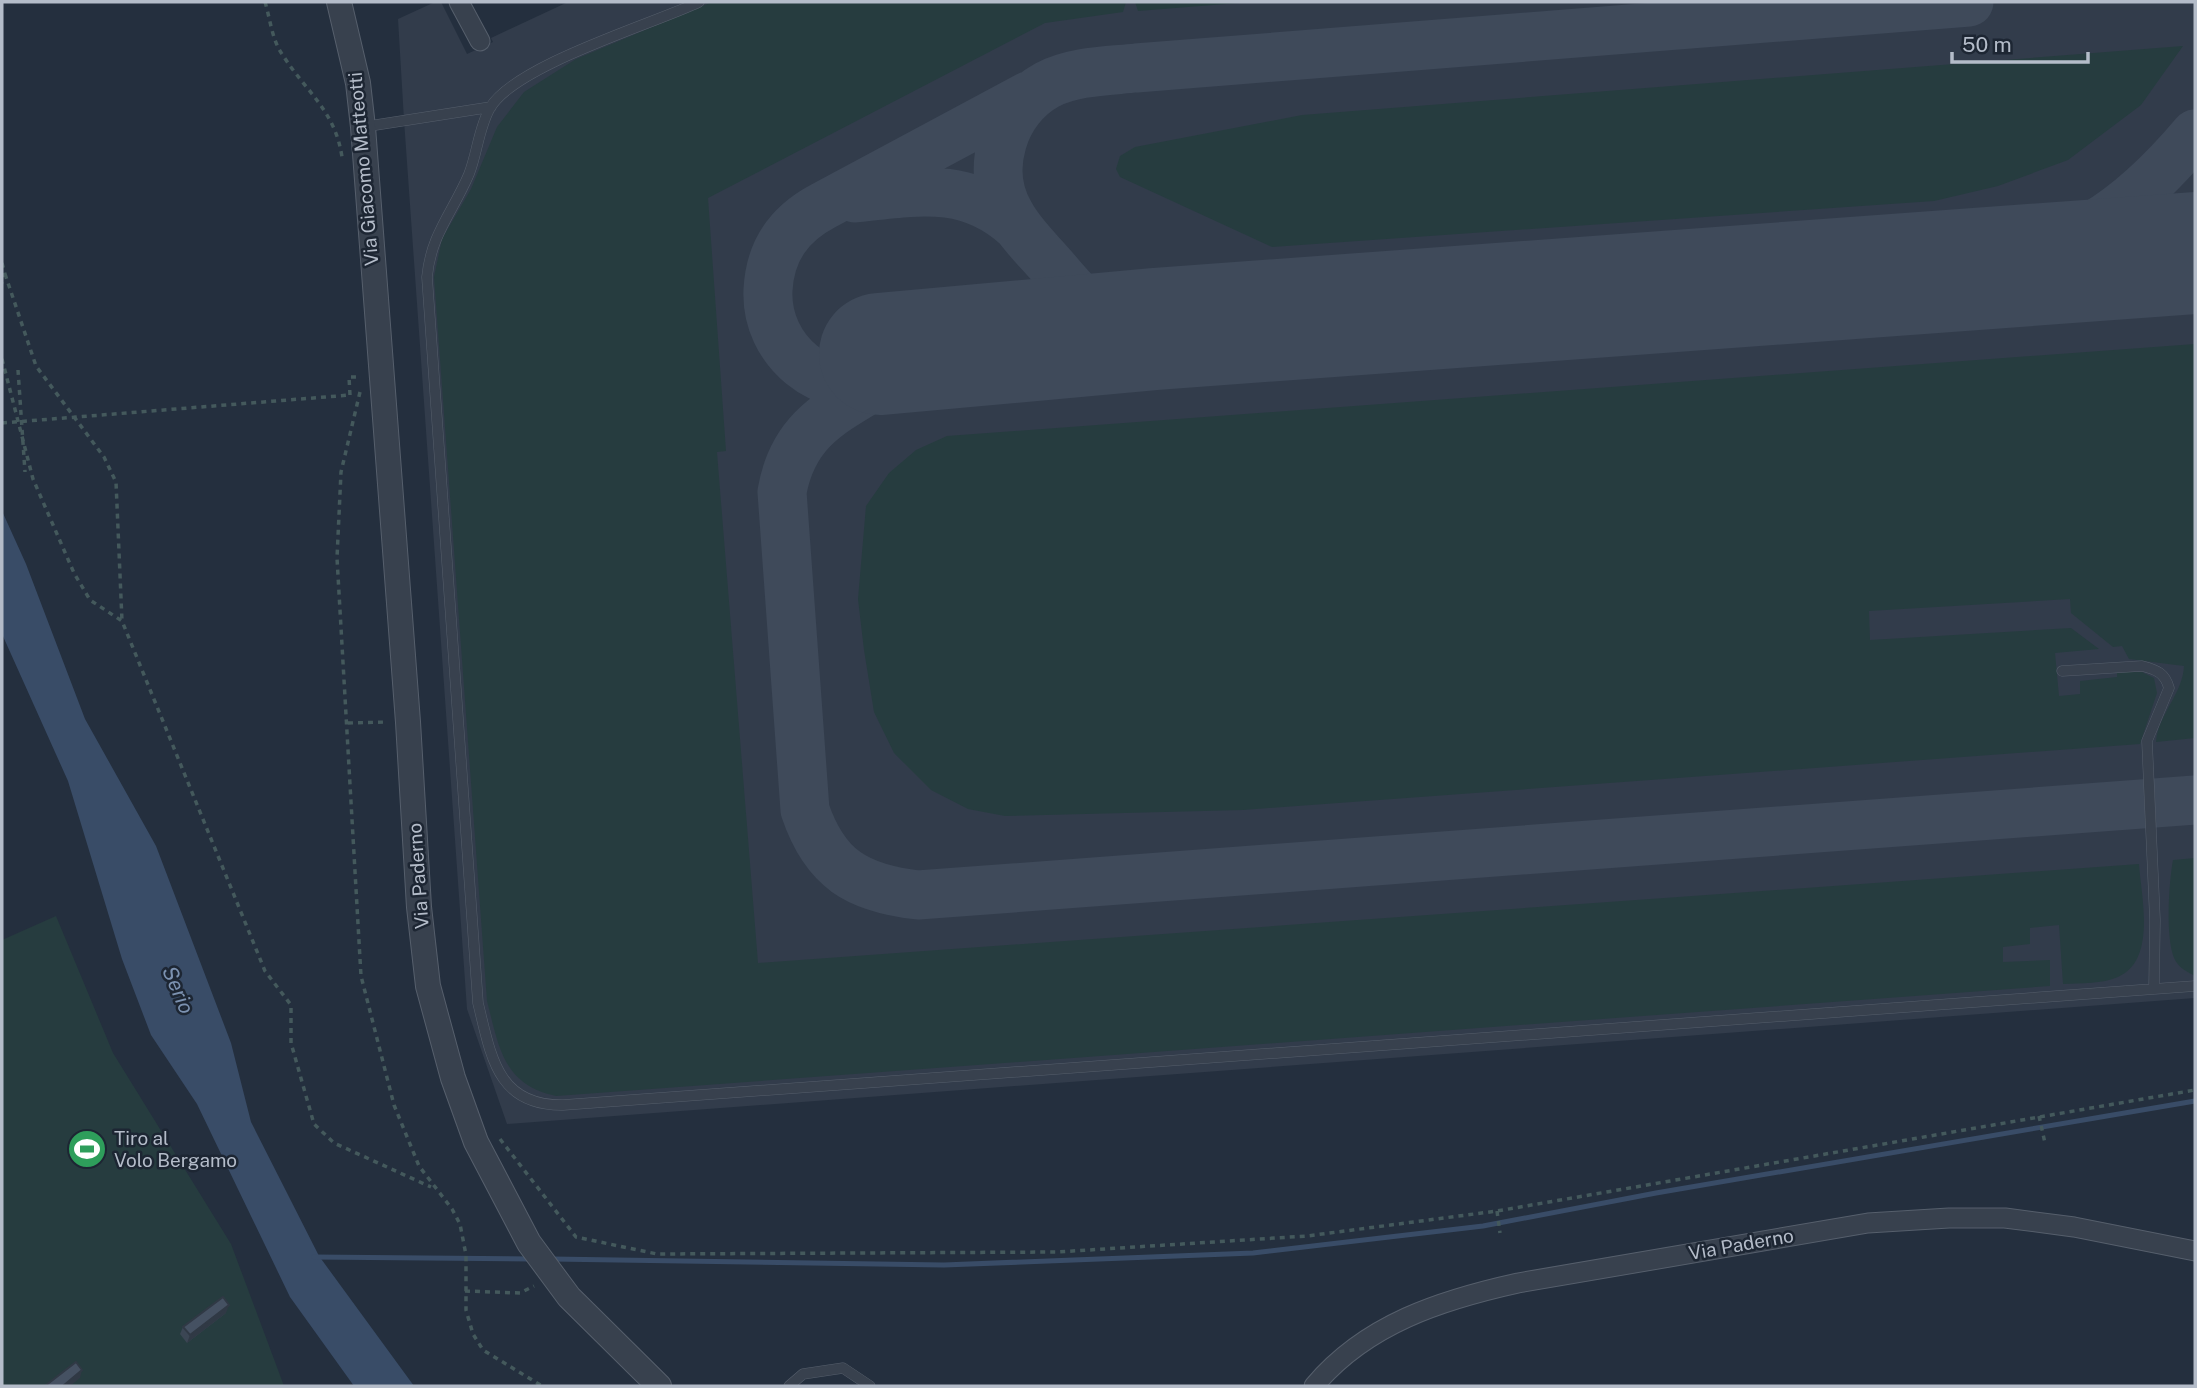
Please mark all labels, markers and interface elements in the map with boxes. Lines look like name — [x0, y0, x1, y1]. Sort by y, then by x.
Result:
scale bar — [1952, 21, 2088, 65]
text: 50 m — [1962, 32, 2012, 57]
street label: Via Giacomo Matteotti — [344, 71, 382, 267]
street label: Via Paderno — [403, 822, 433, 930]
water label: Serio — [157, 962, 200, 1018]
place label: Tiro al Volo Bergamo — [114, 1127, 237, 1171]
sports icon: Tiro al Volo Bergamo — [66, 1128, 108, 1170]
street label: Via Paderno — [1687, 1224, 1795, 1264]

